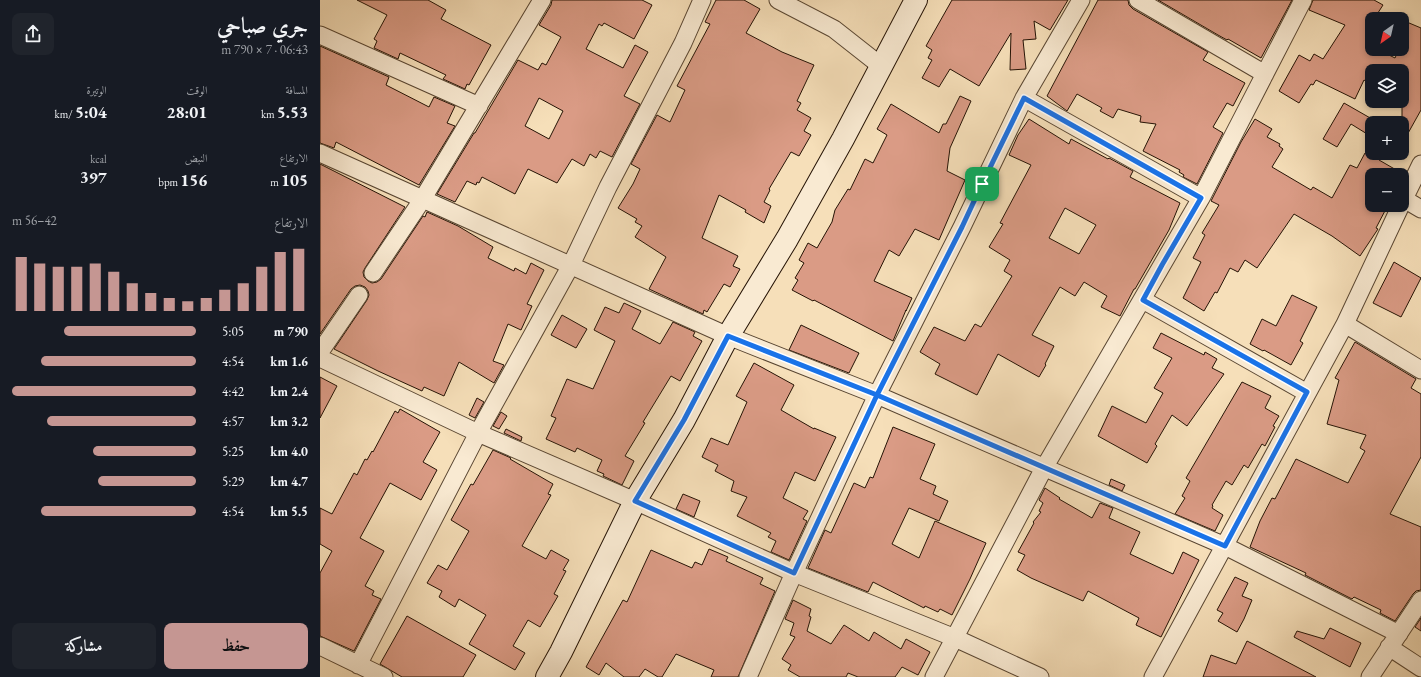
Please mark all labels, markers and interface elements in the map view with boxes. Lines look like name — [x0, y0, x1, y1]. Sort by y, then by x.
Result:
text: جري صباحي — [217, 11, 308, 40]
north arrow — [1365, 12, 1409, 56]
map controls — [1365, 12, 1409, 212]
button: share — [12, 13, 54, 55]
text: 06:43 · 7 × 790 m — [221, 41, 308, 58]
button: layers — [1365, 64, 1409, 108]
text: الوتيرة — [86, 83, 107, 97]
text: الوقت — [186, 83, 207, 97]
text: المسافة — [286, 83, 308, 97]
text: 5:04 — [75, 101, 107, 123]
text: 28:01 — [167, 101, 207, 123]
text: 5.53 — [277, 101, 308, 123]
text: /km — [55, 107, 75, 121]
text: km — [261, 107, 277, 121]
button: + — [1365, 116, 1409, 160]
text: النبض — [185, 151, 207, 165]
text: الارتفاع — [279, 151, 308, 165]
text: kcal — [90, 152, 107, 166]
text: 397 — [80, 166, 107, 188]
pin — [965, 167, 999, 201]
button: − — [1365, 168, 1409, 212]
text: 156 — [180, 169, 207, 191]
text: 105 — [281, 169, 308, 191]
icon: arrive — [971, 173, 993, 195]
text: bpm — [158, 175, 180, 189]
text: m — [270, 175, 281, 189]
text: 42–56 m — [12, 212, 57, 229]
text: الارتفاع — [274, 214, 308, 231]
text: 5:05 — [222, 323, 244, 340]
text: 790 m — [274, 323, 308, 340]
text: 4:54 — [222, 353, 244, 370]
text: 1.6 km — [270, 353, 308, 370]
text: 4:42 — [222, 383, 244, 400]
text: 2.4 km — [270, 383, 308, 400]
text: 4:57 — [222, 413, 244, 430]
text: 3.2 km — [270, 413, 308, 430]
text: 5:25 — [222, 443, 244, 460]
text: 4.0 km — [270, 443, 308, 460]
text: 5:29 — [222, 473, 244, 490]
text: 4.7 km — [270, 473, 308, 490]
text: 4:54 — [222, 503, 244, 520]
text: 5.5 km — [270, 503, 308, 520]
button: مشاركة — [12, 623, 156, 669]
button: حفظ — [164, 623, 308, 669]

